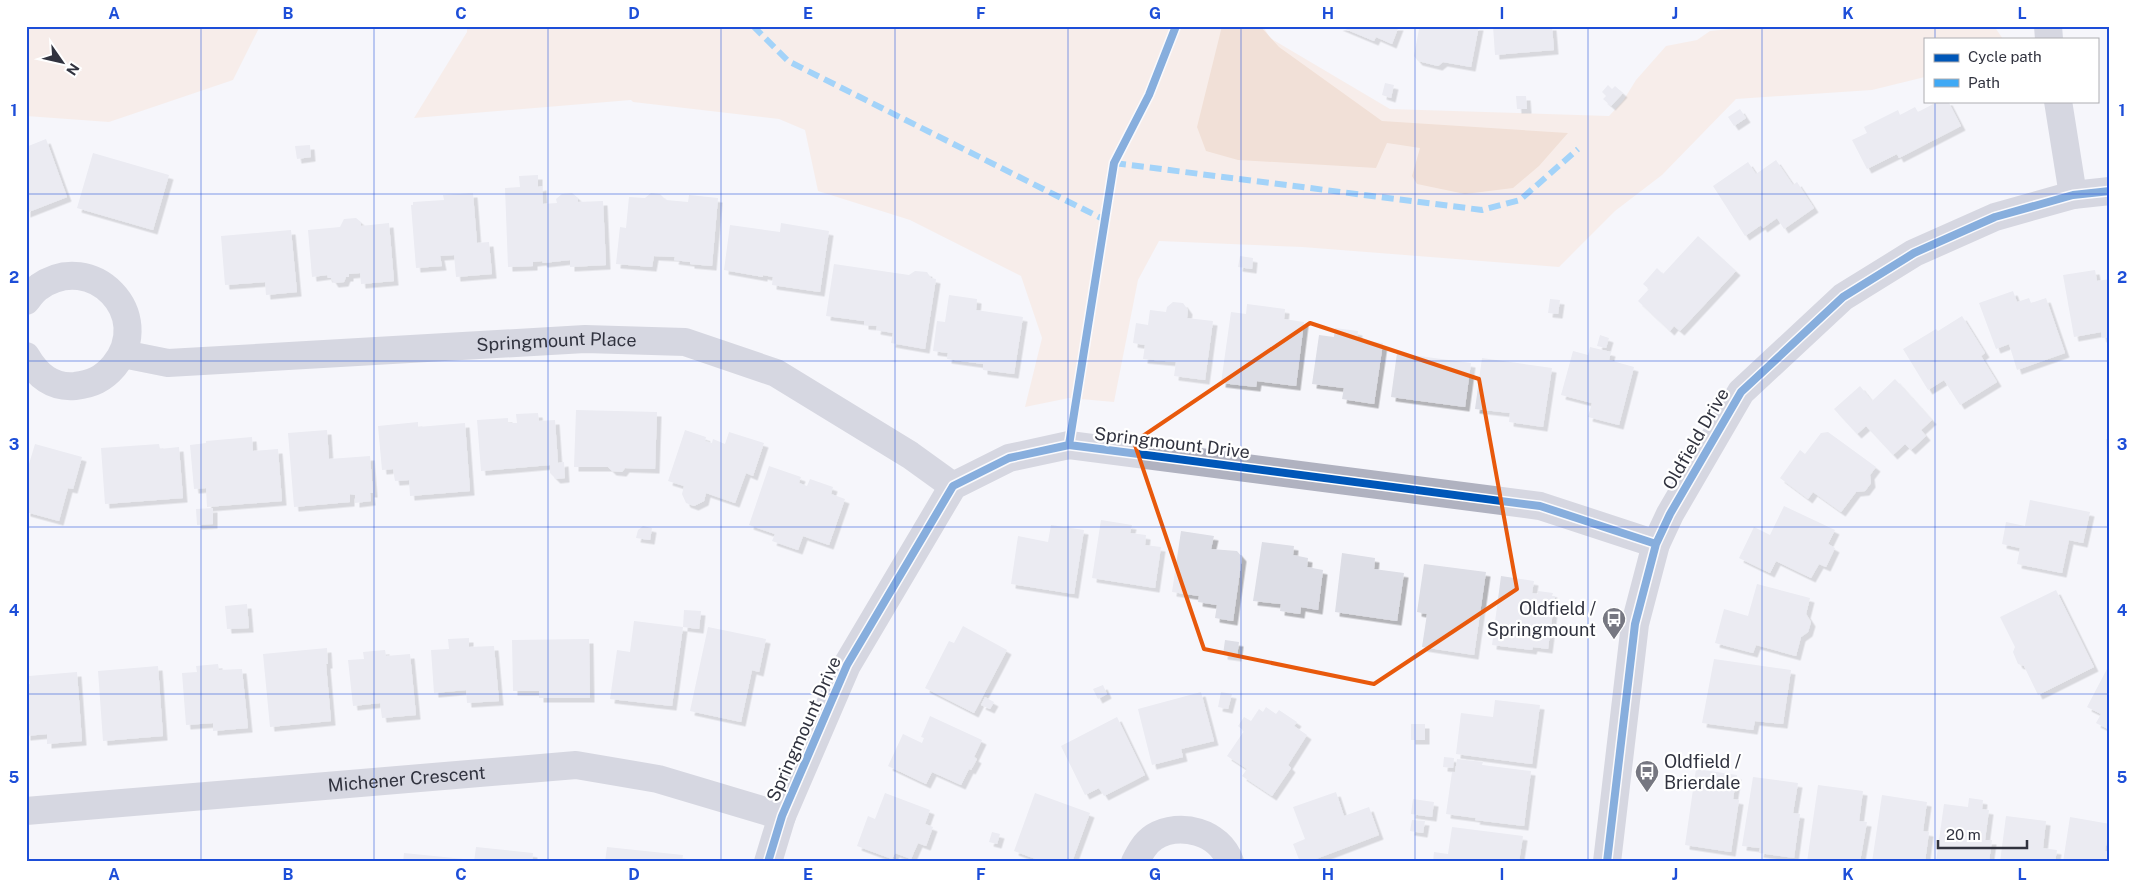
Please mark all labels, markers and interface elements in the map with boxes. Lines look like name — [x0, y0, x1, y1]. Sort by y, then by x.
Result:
text: A — [108, 4, 120, 23]
text: B — [283, 4, 294, 23]
text: C — [455, 4, 467, 23]
text: D — [628, 4, 640, 23]
text: E — [803, 4, 813, 23]
text: F — [976, 4, 986, 23]
text: G — [1149, 4, 1161, 23]
text: H — [1322, 4, 1334, 23]
text: I — [1500, 4, 1504, 23]
text: J — [1672, 4, 1678, 23]
text: K — [1842, 4, 1854, 23]
text: L — [2017, 4, 2027, 23]
north arrow — [38, 38, 88, 88]
legend — [1924, 38, 2098, 102]
text: Cycle path — [1968, 48, 2042, 65]
text: N — [63, 60, 82, 78]
text: Path — [1968, 74, 2000, 91]
text: 1 — [11, 101, 17, 120]
text: 1 — [2119, 101, 2125, 120]
text: 2 — [9, 268, 19, 287]
text: 2 — [2117, 268, 2127, 287]
street label: Springmount Place — [476, 328, 637, 355]
street label: Oldfield Drive — [1658, 384, 1733, 493]
street label: Springmount Drive — [1093, 423, 1251, 462]
text: 3 — [9, 435, 19, 454]
text: 3 — [2117, 435, 2127, 454]
place label: Oldfield / Springmount — [1487, 598, 1597, 640]
text: 4 — [9, 601, 20, 620]
text: 4 — [2117, 601, 2128, 620]
bus stop icon: Oldfield / Springmount — [1601, 606, 1627, 640]
street label: Springmount Drive — [762, 653, 845, 805]
place label: Oldfield / Brierdale — [1664, 751, 1742, 793]
bus stop icon: Oldfield / Brierdale — [1634, 759, 1660, 793]
street label: Michener Crescent — [327, 762, 486, 796]
text: 5 — [9, 768, 20, 787]
text: 5 — [2117, 768, 2128, 787]
scale bar — [1938, 818, 2027, 850]
text: 20 m — [1946, 826, 1981, 843]
text: A — [108, 865, 120, 884]
text: B — [283, 865, 294, 884]
text: C — [455, 865, 467, 884]
text: D — [628, 865, 640, 884]
text: E — [803, 865, 813, 884]
text: F — [976, 865, 986, 884]
text: G — [1149, 865, 1161, 884]
text: H — [1322, 865, 1334, 884]
text: I — [1500, 865, 1504, 884]
text: J — [1672, 865, 1678, 884]
text: K — [1842, 865, 1854, 884]
text: L — [2017, 865, 2027, 884]

